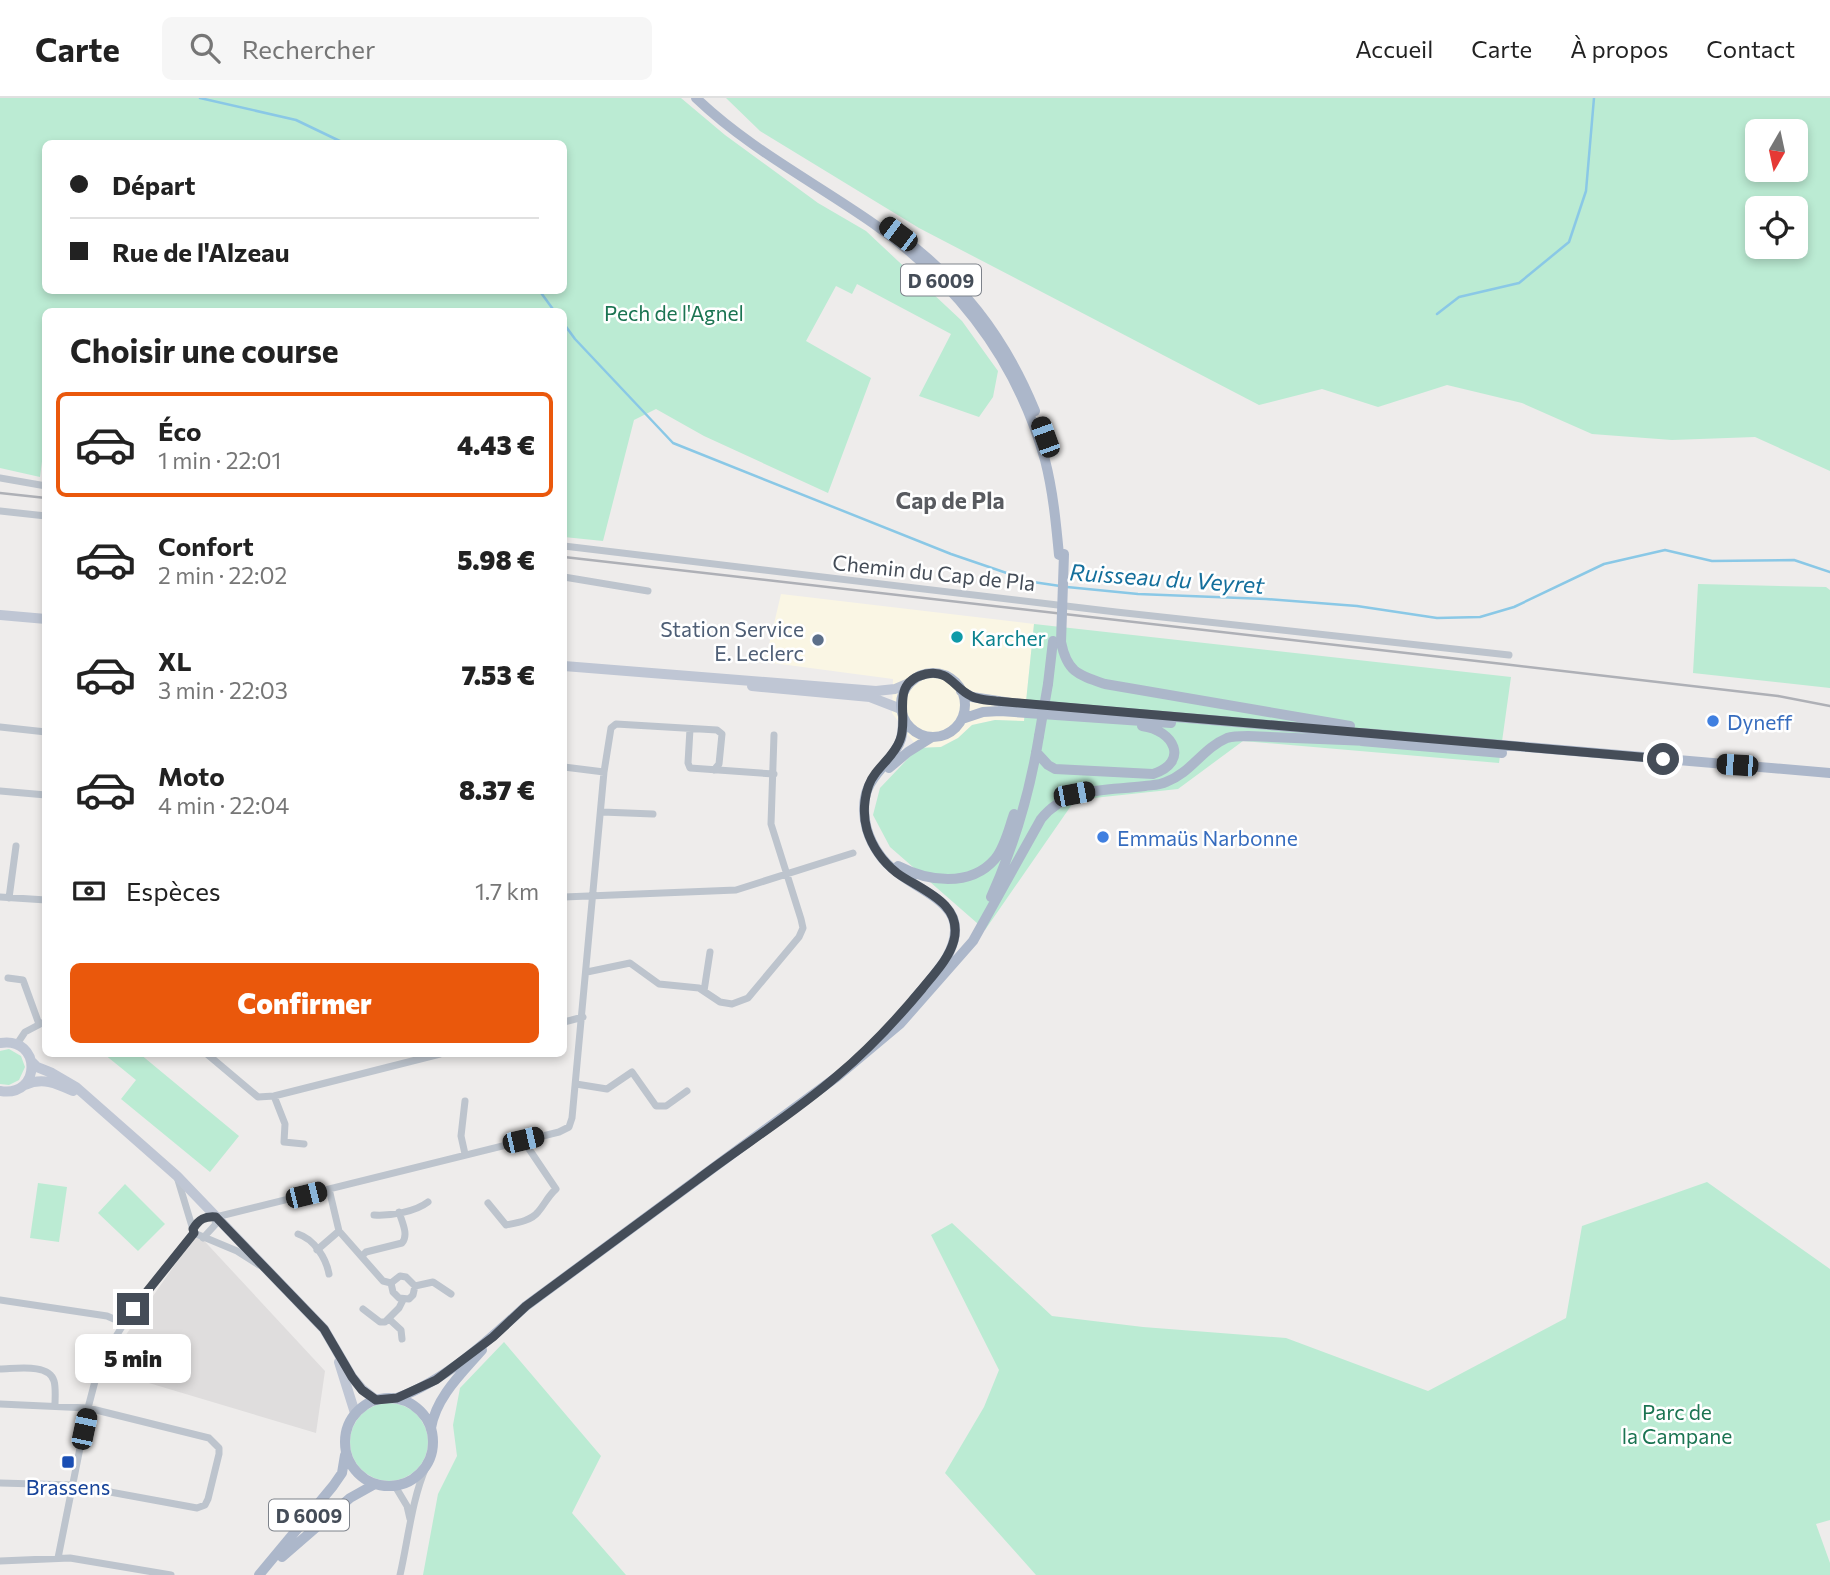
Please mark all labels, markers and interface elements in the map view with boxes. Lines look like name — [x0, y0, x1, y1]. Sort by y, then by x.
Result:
search box — [162, 17, 652, 80]
text: Carte — [35, 28, 120, 69]
icon: search — [186, 29, 224, 67]
text: Rechercher — [242, 33, 375, 64]
text: Accueil — [1355, 34, 1433, 63]
text: Carte — [1471, 34, 1532, 63]
text: À propos — [1570, 34, 1668, 63]
text: Contact — [1706, 34, 1795, 63]
north arrow — [1745, 119, 1808, 182]
map controls — [1745, 119, 1808, 259]
text: Départ — [112, 169, 196, 200]
button: locate — [1745, 196, 1808, 259]
car — [875, 213, 922, 255]
text: Rue de l'Alzeau — [112, 236, 290, 267]
road number: D 6009 — [901, 264, 981, 296]
park label: Pech de l'Agnel — [604, 300, 744, 325]
text: Choisir une course — [70, 330, 339, 370]
icon: car — [74, 413, 137, 476]
car — [1028, 414, 1063, 460]
text: Éco — [158, 415, 202, 446]
text: 4.43 € — [457, 429, 535, 460]
text: 1 min · 22:01 — [158, 446, 281, 474]
district label: Cap de Pla — [895, 486, 1005, 514]
icon: car — [74, 528, 137, 591]
text: Confort — [158, 530, 254, 561]
text: 5.98 € — [457, 544, 535, 575]
street label: Chemin du Cap de Pla — [831, 549, 1037, 595]
water label: Ruisseau du Veyret — [1069, 557, 1266, 599]
text: 2 min · 22:02 — [158, 561, 287, 589]
place label: Station Service E. Leclerc — [660, 616, 804, 665]
place label: Karcher — [971, 625, 1046, 650]
marker: Karcher — [949, 629, 965, 645]
marker: Station Service E. Leclerc — [810, 632, 826, 648]
icon: car — [74, 643, 137, 706]
text: XL — [158, 645, 192, 676]
text: 7.53 € — [461, 659, 535, 690]
text: 3 min · 22:03 — [158, 676, 288, 704]
place label: Dyneff — [1727, 709, 1793, 734]
marker: Dyneff — [1705, 713, 1721, 729]
route start — [1647, 743, 1679, 775]
car — [1716, 753, 1759, 777]
icon: car — [74, 758, 137, 821]
text: Moto — [158, 760, 225, 791]
text: 8.37 € — [459, 774, 535, 805]
car — [1052, 780, 1097, 808]
text: 4 min · 22:04 — [158, 791, 289, 819]
place label: Emmaüs Narbonne — [1117, 825, 1298, 850]
marker: Emmaüs Narbonne — [1095, 829, 1111, 845]
icon: cash — [70, 872, 108, 910]
text: Espèces — [126, 875, 221, 906]
text: 1.7 km — [475, 877, 539, 905]
button: Confirmer — [70, 963, 539, 1043]
car — [501, 1125, 546, 1155]
car — [284, 1180, 329, 1210]
route end — [117, 1293, 149, 1325]
callout: 5 min — [75, 1334, 191, 1382]
text: 5 min — [104, 1344, 162, 1372]
park label: Parc de la Campane — [1622, 1399, 1732, 1448]
car — [70, 1406, 99, 1452]
marker: Brassens — [60, 1454, 76, 1470]
place label: Brassens — [26, 1474, 110, 1499]
road number: D 6009 — [269, 1499, 349, 1530]

